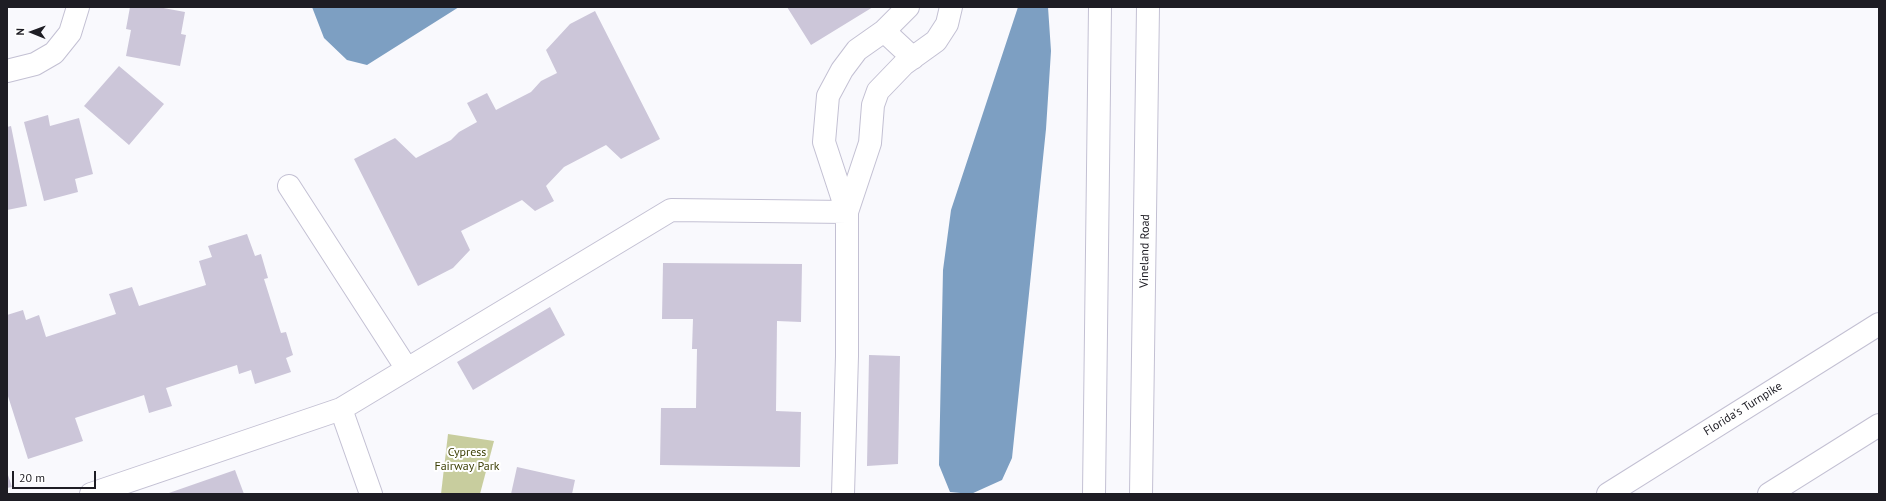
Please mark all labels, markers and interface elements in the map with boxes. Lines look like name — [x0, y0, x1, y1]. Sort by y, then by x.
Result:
north arrow — [12, 12, 52, 52]
text: N — [13, 28, 27, 36]
street label: Vineland Road — [1137, 214, 1153, 288]
street label: Florida's Turnpike — [1701, 379, 1785, 439]
park label: Cypress Fairway Park — [434, 446, 500, 474]
scale bar — [14, 463, 98, 489]
text: 20 m — [19, 470, 45, 485]

